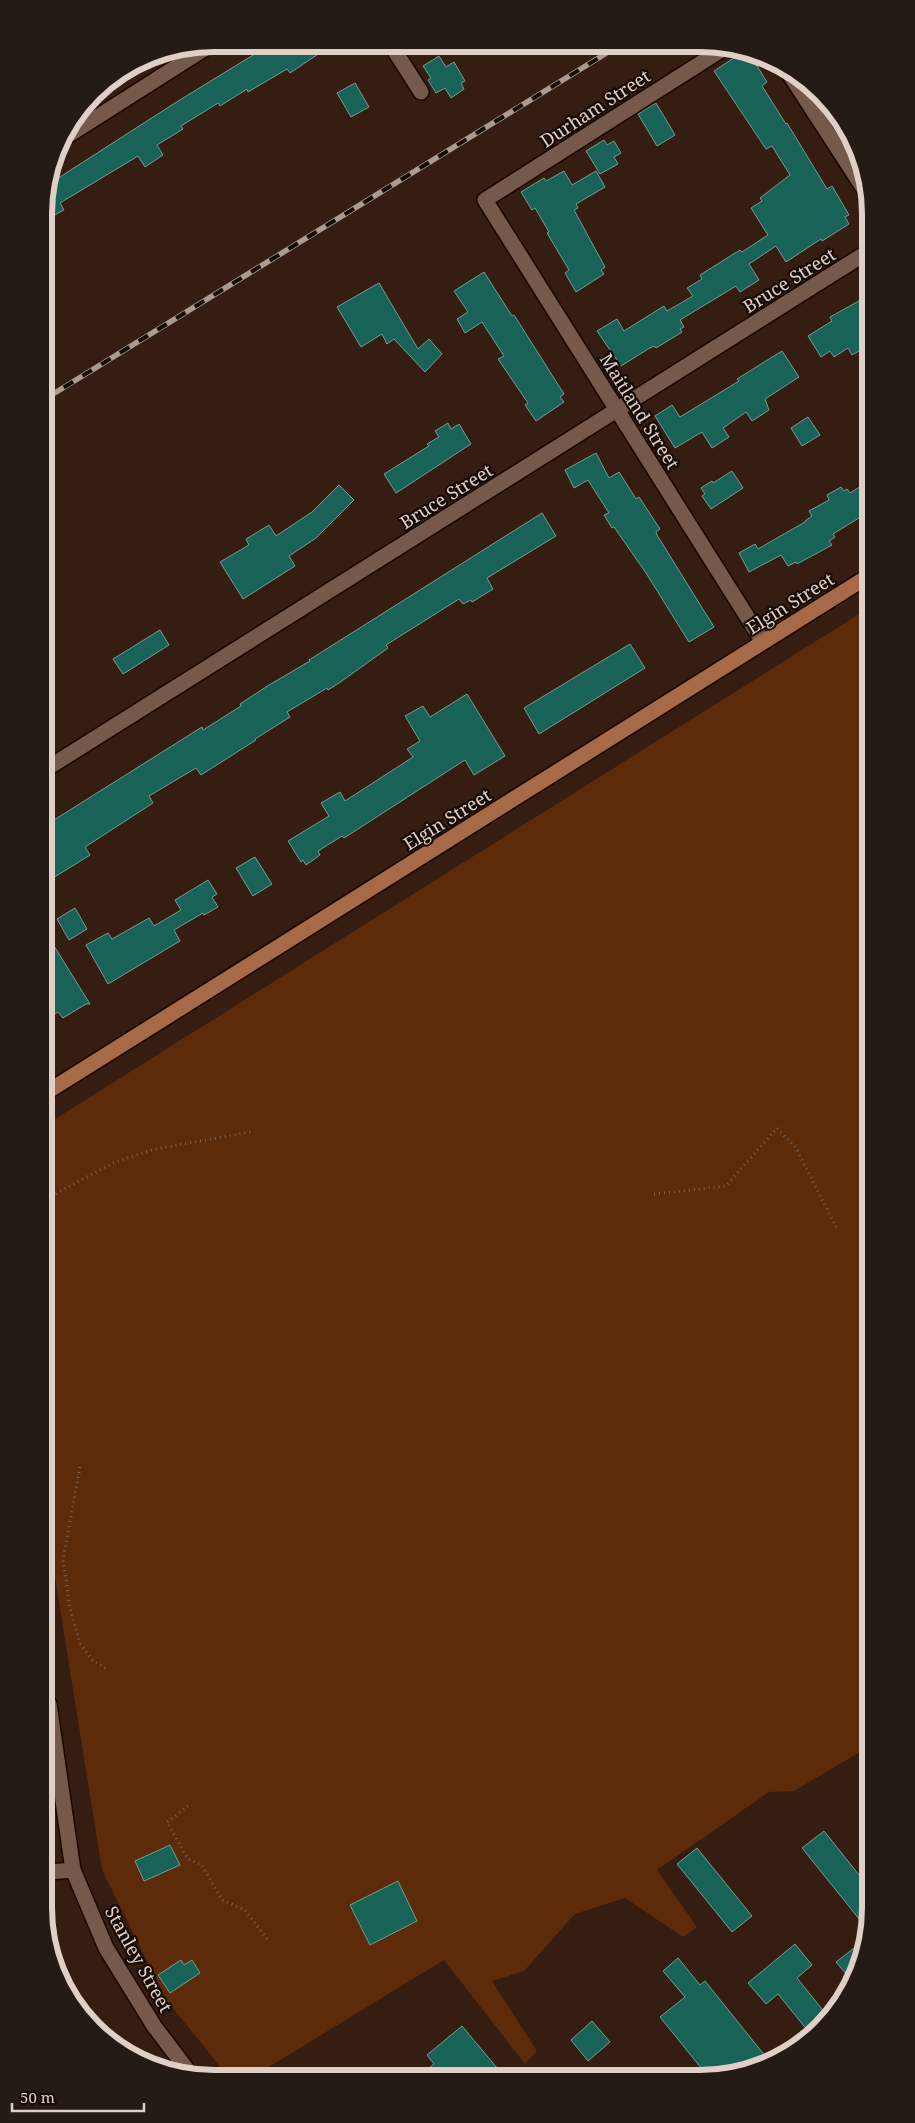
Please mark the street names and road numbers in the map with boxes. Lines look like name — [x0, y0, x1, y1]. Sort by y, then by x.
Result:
street label: Durham Street — [535, 64, 655, 152]
street label: Bruce Street — [738, 242, 840, 318]
street label: Maitland Street — [595, 349, 685, 473]
street label: Bruce Street — [395, 458, 497, 534]
street label: Elgin Street — [742, 567, 838, 639]
street label: Elgin Street — [399, 783, 495, 855]
street label: Stanley Street — [100, 1902, 178, 2016]

